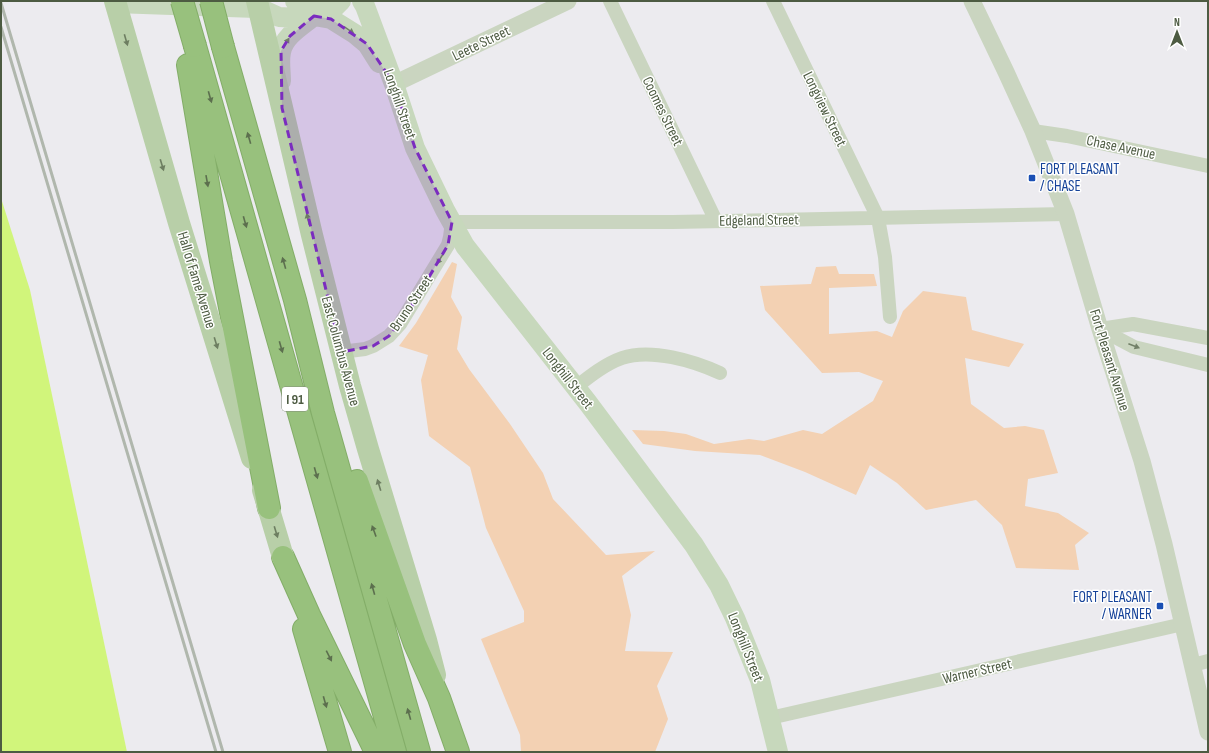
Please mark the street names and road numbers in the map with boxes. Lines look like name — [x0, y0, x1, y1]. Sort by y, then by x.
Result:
street label: Leete Street — [449, 21, 514, 66]
street label: Longhill Street — [379, 67, 421, 142]
street label: Longview Street — [798, 69, 851, 150]
street label: Coomes Street — [638, 73, 688, 149]
street label: Chase Avenue — [1085, 131, 1157, 164]
street label: Edgeland Street — [719, 210, 799, 231]
street label: Hall of Fame Avenue — [173, 229, 220, 331]
street label: Bruno Street — [386, 271, 437, 335]
street label: East Columbus Avenue — [317, 294, 364, 408]
street label: Fort Pleasant Avenue — [1085, 307, 1134, 413]
street label: Longhill Street — [538, 344, 598, 413]
road number: I 91 — [282, 387, 308, 411]
street label: Longhill Street — [723, 610, 768, 685]
street label: Warner Street — [941, 654, 1014, 689]

